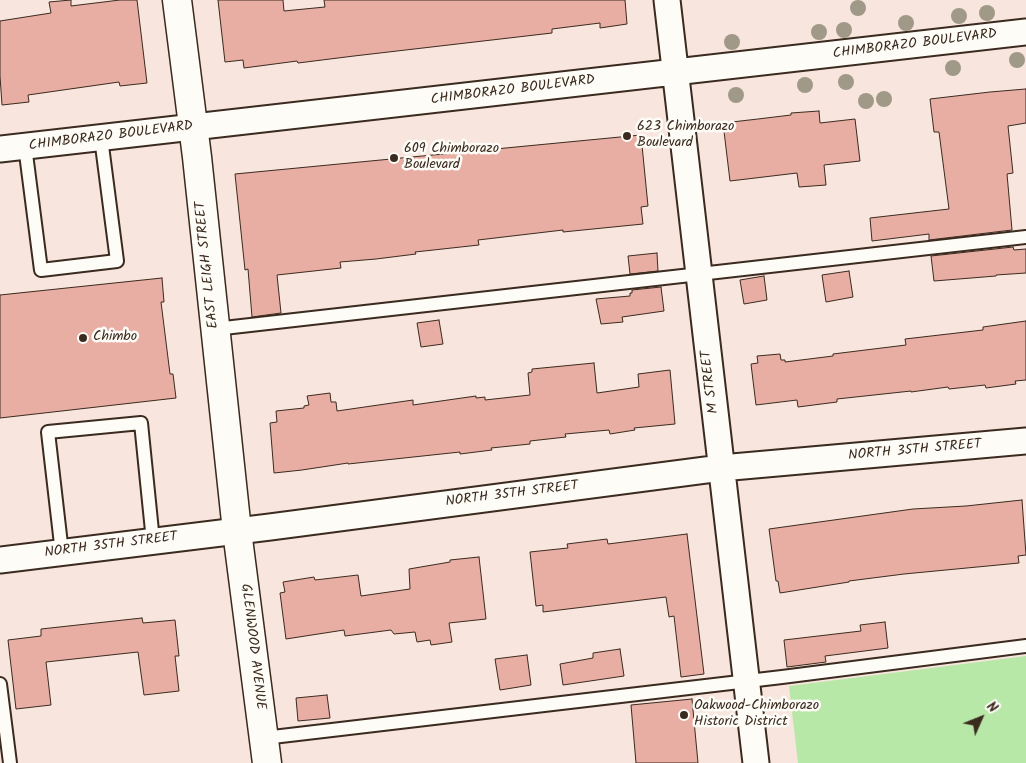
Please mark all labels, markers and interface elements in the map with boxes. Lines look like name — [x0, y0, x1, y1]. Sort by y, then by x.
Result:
street label: CHIMBORAZO BOULEVARD — [832, 27, 998, 63]
street label: CHIMBORAZO BOULEVARD — [430, 73, 596, 109]
street label: CHIMBORAZO BOULEVARD — [28, 119, 194, 155]
place label: 623 Chimborazo Boulevard — [637, 120, 734, 152]
marker: 623 Chimborazo Boulevard — [621, 130, 633, 142]
place label: 609 Chimborazo Boulevard — [404, 142, 499, 174]
marker: 609 Chimborazo Boulevard — [388, 152, 400, 164]
street label: EAST LEIGH STREET — [193, 201, 223, 329]
place label: Chimbo — [93, 330, 137, 346]
marker: Chimbo — [77, 332, 89, 344]
street label: M STREET — [699, 349, 723, 415]
street label: NORTH 35TH STREET — [848, 437, 982, 465]
street label: NORTH 35TH STREET — [445, 479, 579, 511]
street label: NORTH 35TH STREET — [44, 530, 178, 562]
street label: GLENWOOD AVENUE — [236, 583, 268, 711]
north arrow — [956, 693, 1006, 743]
text: N — [981, 697, 1003, 718]
place label: Oakwood-Chimborazo Historic District — [694, 699, 819, 732]
marker: Oakwood-Chimborazo Historic District — [678, 709, 690, 721]

